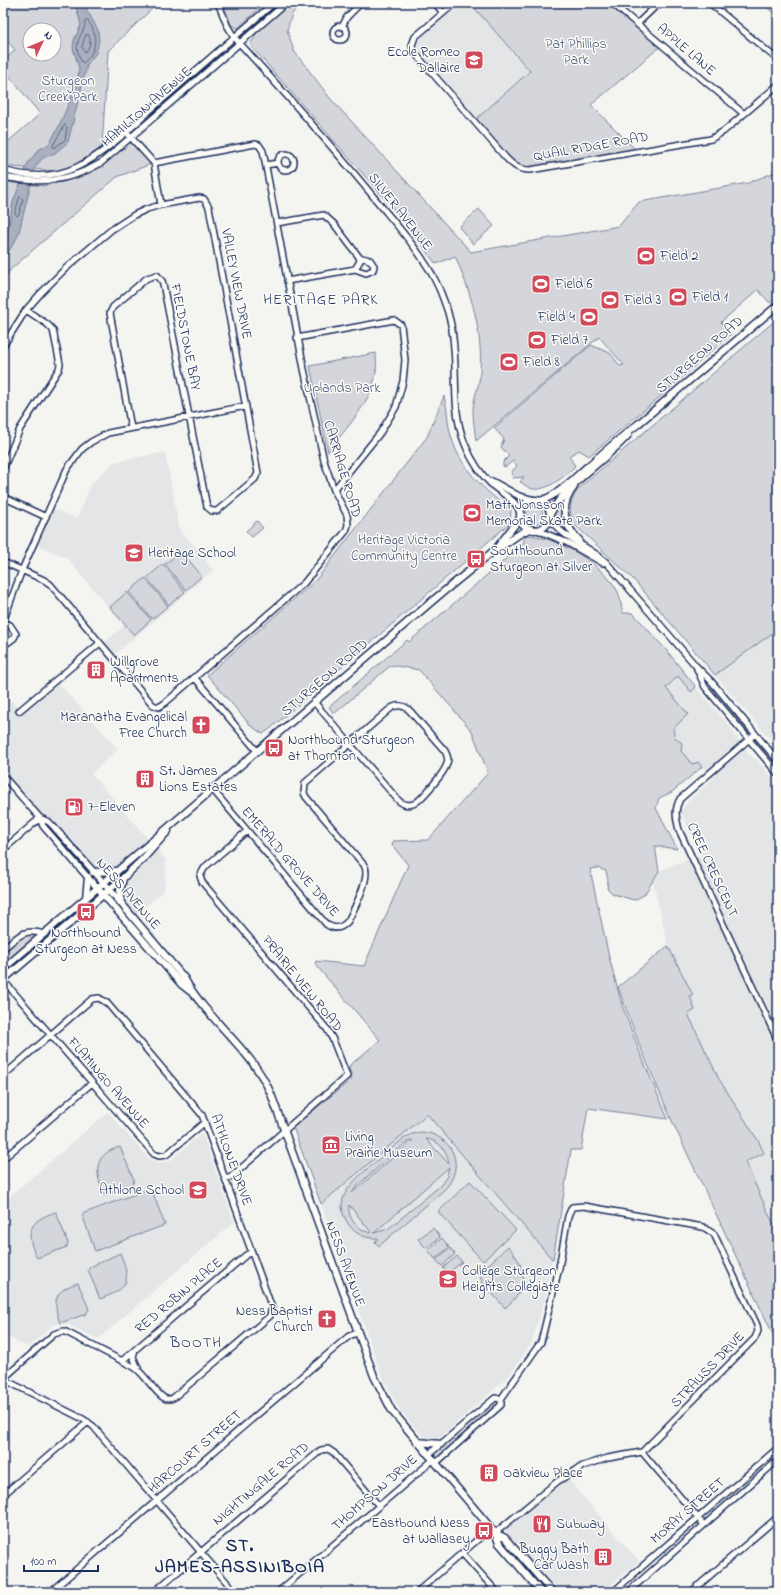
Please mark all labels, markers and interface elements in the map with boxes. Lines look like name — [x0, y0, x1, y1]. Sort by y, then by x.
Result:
street label: APPLE LANE — [652, 19, 720, 81]
north arrow — [22, 22, 62, 62]
text: N — [40, 28, 57, 44]
park label: Pat Phillips Park — [545, 34, 607, 71]
place label: Ecole Romeo Dallaire — [387, 42, 461, 79]
school or university icon: Ecole Romeo Dallaire — [463, 49, 485, 71]
street label: HAMILTON AVENUE — [97, 62, 197, 152]
park label: Sturgeon Creek Park — [38, 71, 99, 108]
street label: QUAIL RIDGE ROAD — [532, 127, 650, 167]
street label: SILVER AVENUE — [363, 168, 437, 256]
street label: VALLEY VIEW DRIVE — [215, 226, 257, 341]
sports icon: Field 2 — [635, 245, 657, 267]
place label: Field 2 — [659, 246, 699, 267]
sports icon: Field 6 — [530, 273, 552, 295]
place label: Field 6 — [554, 274, 593, 295]
street label: FIELDSTONE BAY — [164, 281, 206, 393]
sports icon: Field 1 — [667, 286, 689, 308]
place label: Field 1 — [691, 287, 729, 308]
district label: HERITAGE PARK — [263, 289, 379, 311]
sports icon: Field 3 — [599, 289, 621, 311]
place label: Field 3 — [623, 290, 662, 311]
sports icon: Field 4 — [578, 306, 600, 328]
place label: Field 4 — [537, 307, 575, 328]
street label: STURGEON ROAD — [652, 311, 748, 399]
sports icon: Field 7 — [526, 329, 548, 351]
place label: Field 7 — [550, 330, 589, 351]
sports icon: Field 8 — [498, 351, 520, 373]
place label: Field 8 — [522, 352, 560, 373]
park label: Uplands Park — [304, 378, 381, 399]
street label: CARRIAGE ROAD — [317, 418, 367, 520]
place label: Matt Jonsson Memorial Skate Park — [486, 495, 603, 532]
sports icon: Matt Jonsson Memorial Skate Park — [461, 502, 483, 524]
park label: Heritage Victoria Community Centre — [351, 530, 458, 568]
place label: Southbound Sturgeon at Silver — [490, 541, 593, 579]
school or university icon: Heritage School — [123, 542, 145, 564]
place label: Heritage School — [148, 543, 236, 565]
bus stop icon: Southbound Sturgeon at Silver — [465, 548, 487, 570]
street label: STURGEON ROAD — [277, 634, 373, 722]
place label: Willgrove Apartments — [110, 652, 179, 689]
building icon: Willgrove Apartments — [85, 659, 107, 681]
place label: Maranatha Evangelical Free Church — [60, 707, 187, 744]
church icon: Maranatha Evangelical Free Church — [190, 714, 212, 736]
place label: Northbound Sturgeon at Thornton — [288, 730, 414, 767]
bus stop icon: Northbound Sturgeon at Thornton — [263, 737, 285, 759]
place label: St. James Lions Estates — [159, 761, 237, 798]
building icon: St. James Lions Estates — [134, 768, 156, 790]
fuel station icon: 7-Eleven — [63, 796, 85, 818]
place label: 7-Eleven — [88, 797, 135, 818]
street label: EMERALD GROVE DRIVE — [236, 802, 344, 922]
street label: CREE CRESCENT — [681, 819, 743, 921]
street label: NESS AVENUE — [91, 853, 165, 935]
bus stop icon: Northbound Sturgeon at Ness — [75, 901, 97, 923]
place label: Northbound Sturgeon at Ness — [35, 923, 137, 961]
street label: PRAIRIE VIEW ROAD — [257, 931, 347, 1037]
street label: FLAMINGO AVENUE — [61, 1032, 154, 1134]
street label: ATHLONE DRIVE — [205, 1111, 257, 1209]
place label: Living Prairie Museum — [345, 1127, 432, 1164]
museum icon: Living Prairie Museum — [320, 1134, 342, 1156]
school or university icon: Athlone School — [187, 1179, 209, 1201]
place label: Athlone School — [99, 1180, 184, 1201]
street label: NESS AVENUE — [320, 1218, 370, 1310]
street label: RED ROBIN PLACE — [130, 1253, 228, 1339]
place label: Collège Sturgeon Heights Collegiate — [462, 1261, 560, 1299]
school or university icon: Collège Sturgeon Heights Collegiate — [437, 1268, 459, 1290]
place label: Ness Baptist Church — [236, 1301, 313, 1338]
church icon: Ness Baptist Church — [316, 1308, 338, 1330]
street label: STRAUSS DRIVE — [666, 1327, 750, 1413]
district label: BOOTH — [169, 1332, 222, 1354]
street label: HARCOURT STREET — [143, 1405, 247, 1499]
street label: NIGHTINGALE ROAD — [208, 1437, 314, 1531]
street label: THOMPSON DRIVE — [327, 1450, 423, 1536]
building icon: Oakview Place — [478, 1462, 500, 1484]
place label: Oakview Place — [503, 1463, 583, 1484]
street label: MORAY STREET — [646, 1473, 730, 1549]
place label: Eastbound Ness at Wallasey — [371, 1513, 470, 1551]
restaurant icon: Subway — [531, 1513, 553, 1535]
place label: Subway — [556, 1514, 605, 1536]
bus stop icon: Eastbound Ness at Wallasey — [473, 1520, 495, 1542]
district label: ST. JAMES-ASSINIBOIA — [155, 1534, 325, 1581]
place label: Buggy Bath Car Wash — [518, 1539, 589, 1576]
building icon: Buggy Bath Car Wash — [592, 1546, 614, 1568]
scale bar — [24, 1547, 98, 1573]
text: 100 m — [30, 1553, 57, 1571]

